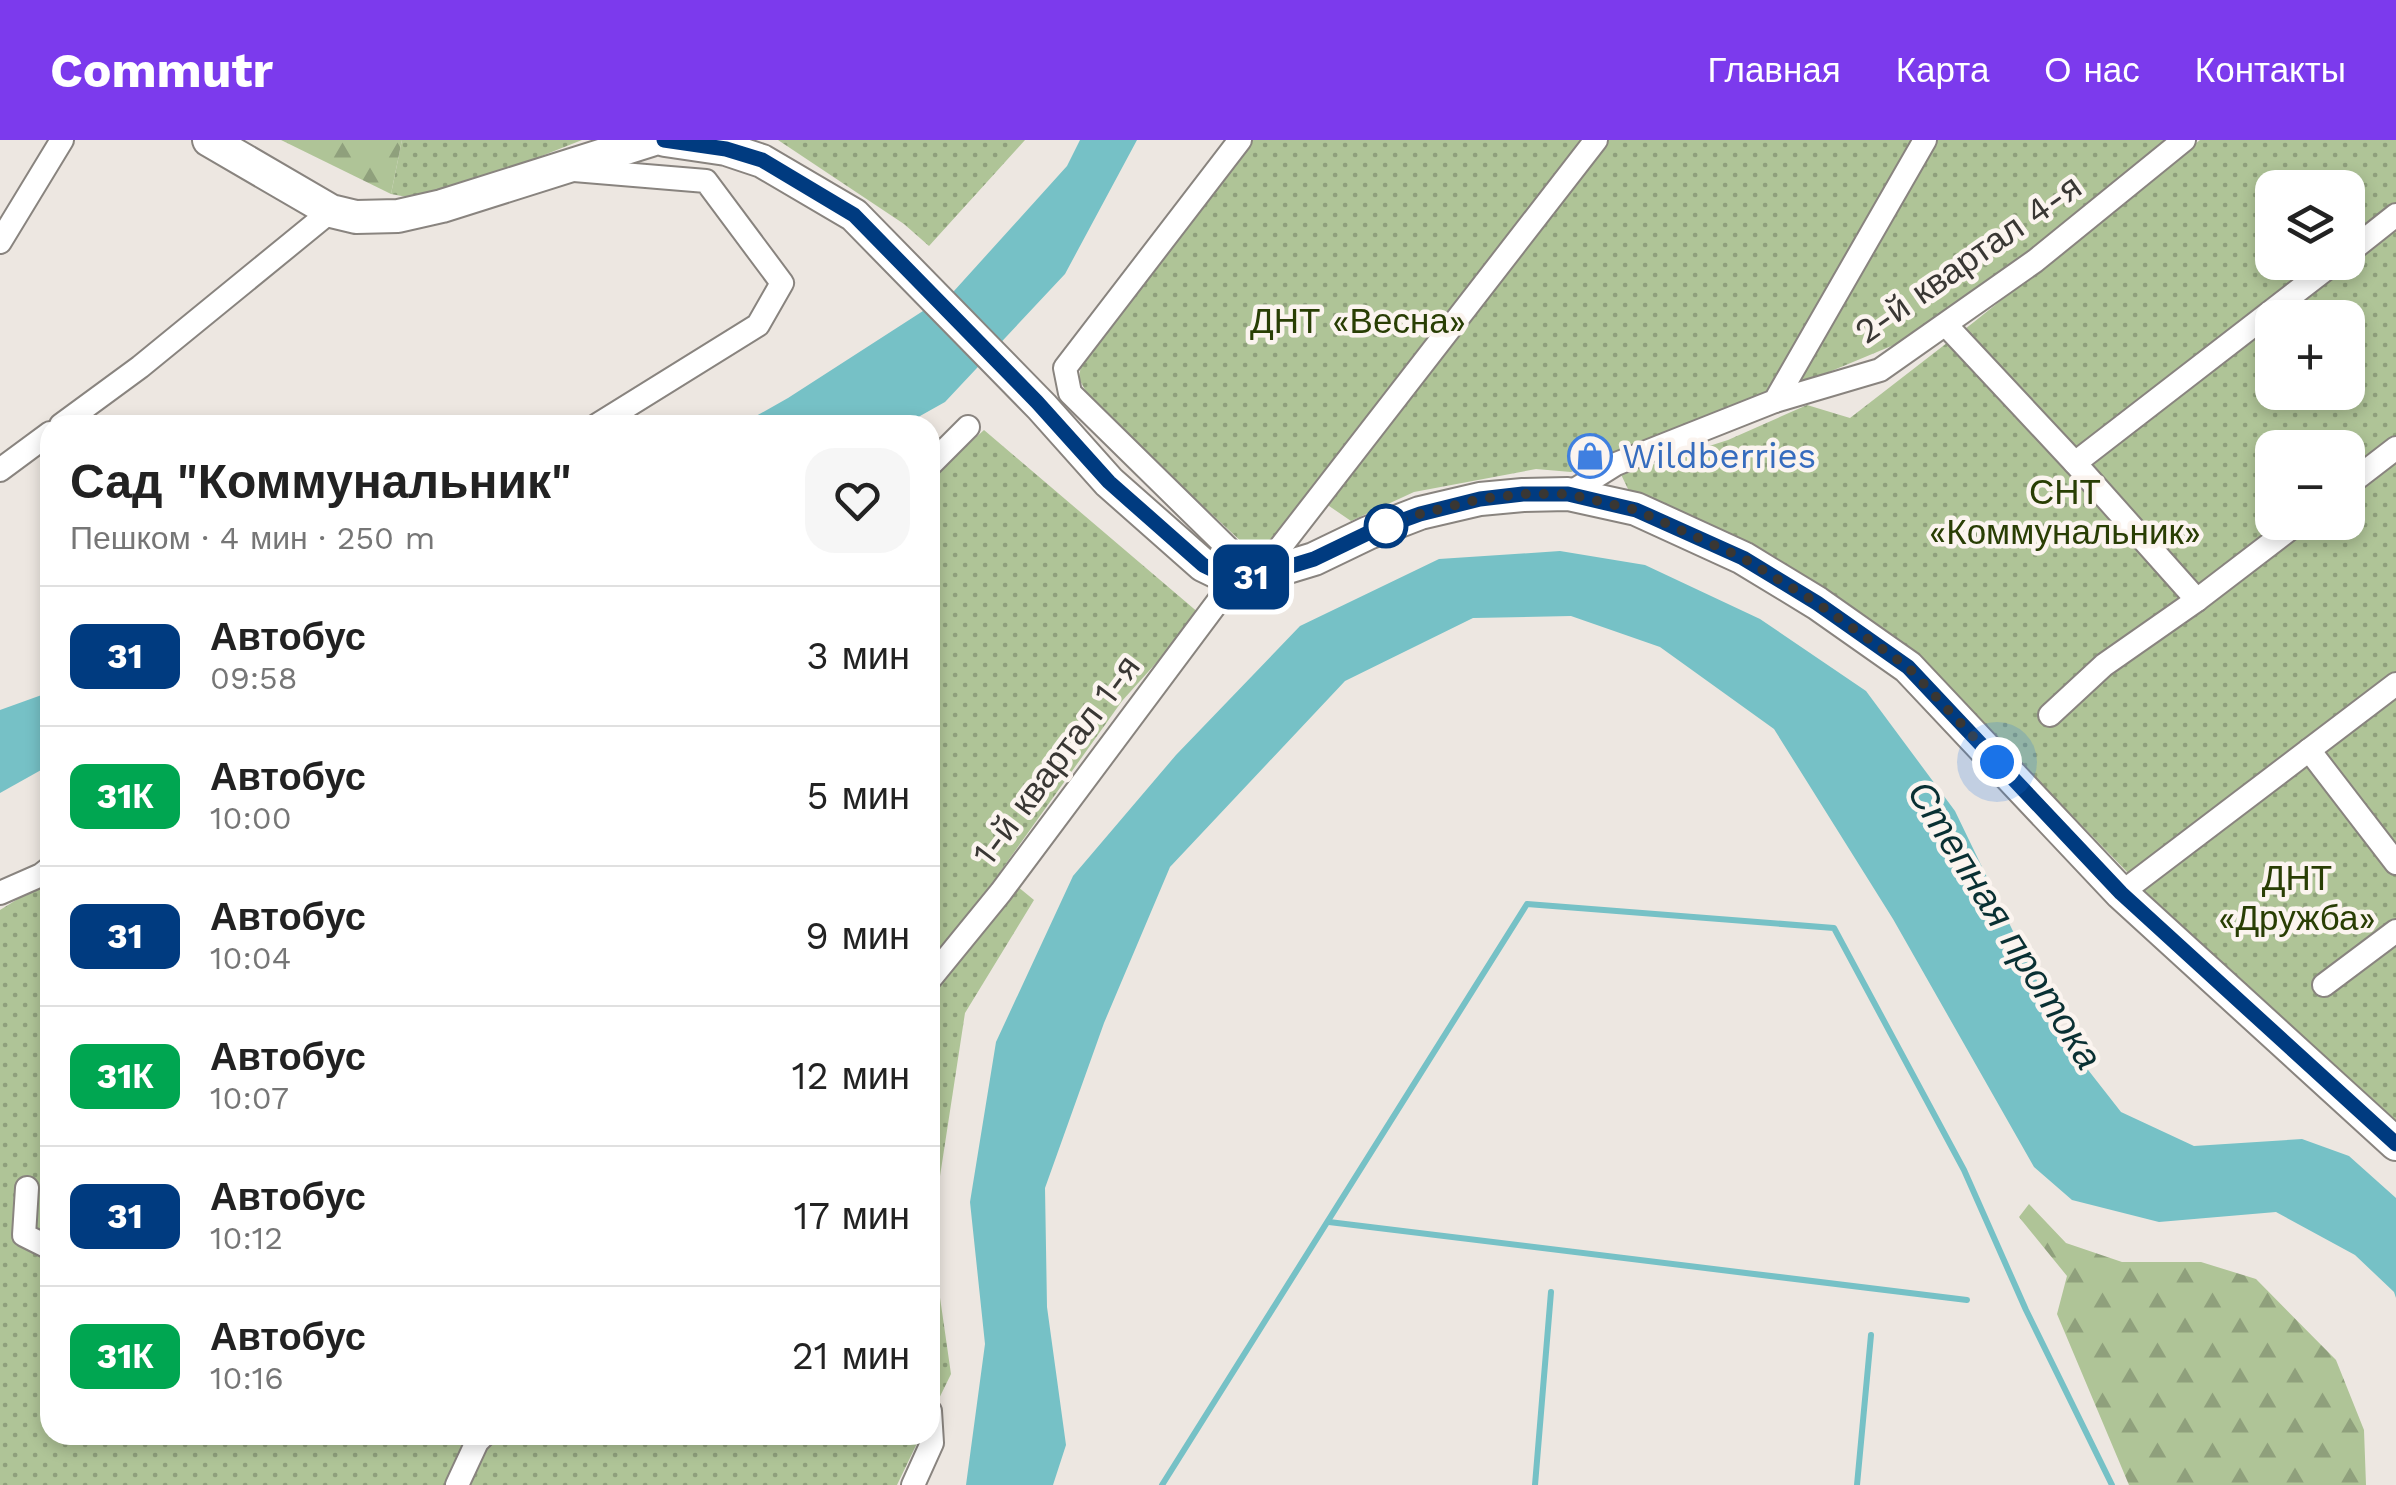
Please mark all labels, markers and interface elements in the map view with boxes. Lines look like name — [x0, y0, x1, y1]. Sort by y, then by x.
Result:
text: Commutr — [50, 42, 273, 99]
text: Главная — [1707, 49, 1841, 91]
text: Карта — [1896, 49, 1989, 91]
text: О нас — [2044, 49, 2140, 91]
text: Контакты — [2195, 49, 2346, 91]
street label: 2-й квартал 4-я — [1847, 165, 2089, 353]
map controls — [2255, 170, 2365, 540]
button: layers — [2255, 170, 2365, 280]
park label: ДНТ «Весна» — [1250, 300, 1466, 342]
button: + — [2255, 300, 2365, 410]
button: − — [2255, 430, 2365, 540]
shop icon: Wildberries — [1567, 433, 1613, 479]
place label: Wildberries — [1622, 435, 1816, 477]
button: heart — [805, 448, 910, 553]
text: Сад "Коммунальник" — [70, 453, 572, 510]
park label: СНТ «Коммунальник» — [1929, 471, 2201, 553]
unlabelled marker — [1365, 505, 1407, 547]
text: Пешком · 4 мин · 250 m — [70, 519, 435, 557]
line badge: 31 — [1206, 544, 1296, 610]
text: 31 — [1233, 556, 1269, 598]
text: Автобус — [210, 615, 366, 659]
text: 3 мин — [807, 634, 910, 678]
text: 31 — [107, 635, 143, 677]
street label: 1-й квартал 1-я — [963, 647, 1149, 873]
text: 09:58 — [210, 659, 297, 697]
your location — [1972, 737, 2022, 787]
text: Автобус — [210, 755, 366, 799]
water label: Степная протока — [1899, 773, 2111, 1077]
text: 5 мин — [807, 774, 910, 818]
text: 31К — [96, 775, 154, 817]
text: 10:00 — [210, 799, 292, 837]
park label: ДНТ «Дружба» — [2218, 857, 2376, 939]
text: Автобус — [210, 895, 366, 939]
text: 9 мин — [805, 914, 910, 958]
text: 31 — [107, 915, 143, 957]
text: 10:04 — [210, 939, 291, 977]
text: Автобус — [210, 1035, 366, 1079]
text: 12 мин — [792, 1054, 910, 1098]
text: 31К — [96, 1055, 154, 1097]
text: 10:07 — [210, 1079, 289, 1117]
text: Автобус — [210, 1175, 366, 1219]
text: 17 мин — [794, 1194, 910, 1238]
text: 31 — [107, 1195, 143, 1237]
text: 10:12 — [210, 1219, 283, 1257]
text: Автобус — [210, 1315, 366, 1359]
text: 21 мин — [792, 1334, 910, 1378]
text: 31К — [96, 1335, 154, 1377]
text: 10:16 — [210, 1359, 284, 1397]

